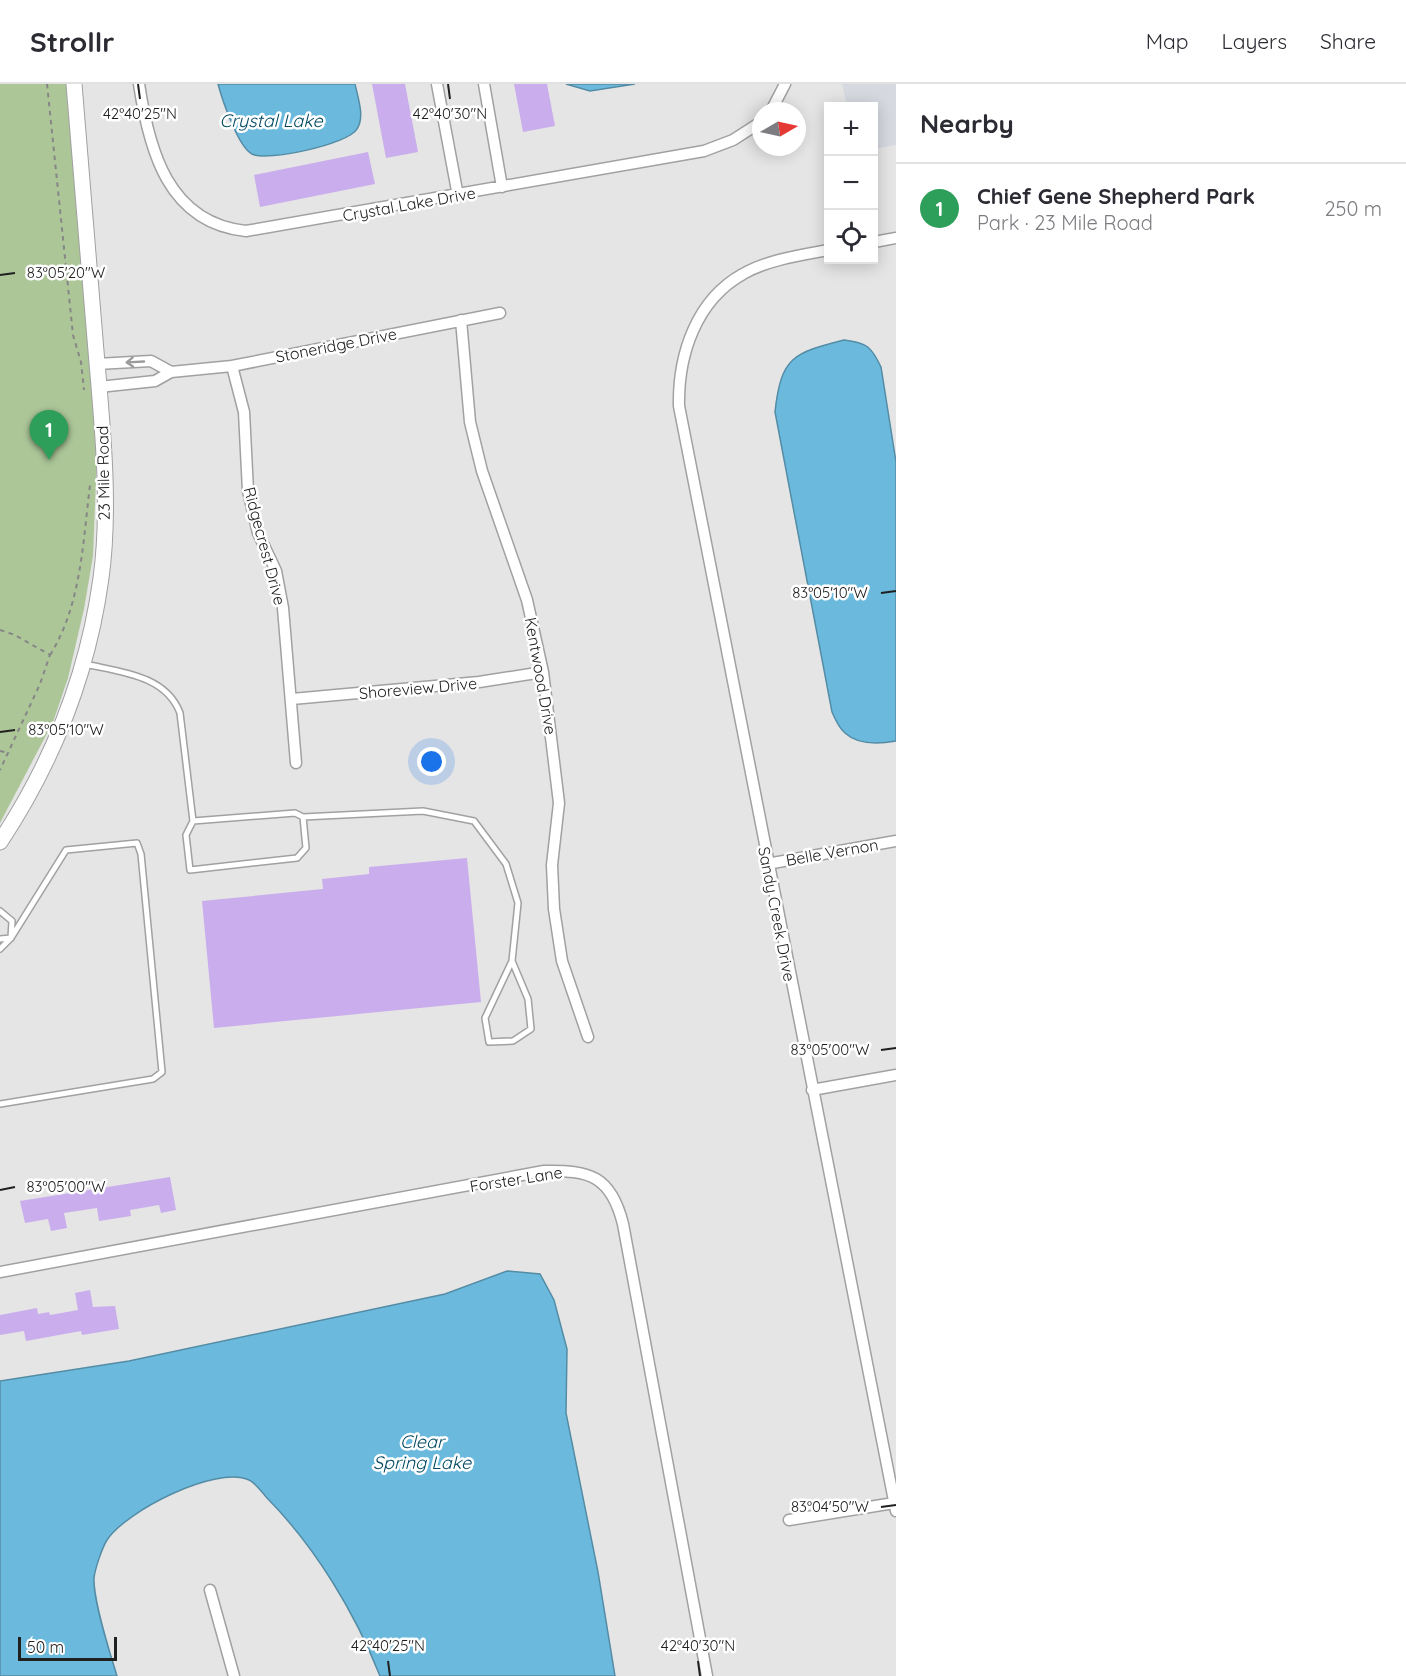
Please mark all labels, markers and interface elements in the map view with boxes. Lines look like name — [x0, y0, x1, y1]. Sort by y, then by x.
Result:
text: Strollr — [30, 24, 114, 59]
text: Map — [1146, 28, 1189, 54]
text: Layers — [1222, 28, 1287, 54]
text: Share — [1320, 28, 1376, 54]
north arrow — [752, 102, 806, 156]
map controls — [824, 102, 878, 264]
button: + — [824, 102, 878, 156]
text: 42°40'25"N — [103, 104, 177, 123]
text: 42°40'30"N — [413, 104, 487, 123]
text: Nearby — [920, 107, 1014, 140]
water label: Crystal Lake — [219, 109, 323, 132]
button: − — [824, 156, 878, 210]
street label: Crystal Lake Drive — [341, 182, 477, 226]
text: Chief Gene Shepherd Park — [977, 182, 1255, 210]
text: 1 — [936, 196, 943, 221]
text: 250 m — [1324, 196, 1382, 221]
button: locate — [824, 210, 878, 264]
text: Park · 23 Mile Road — [977, 210, 1153, 235]
text: 83°05'20"W — [27, 263, 106, 282]
street label: Stoneridge Drive — [274, 323, 398, 367]
one-way arrow — [126, 357, 146, 368]
pin: 1 — [29, 410, 68, 460]
street label: 23 Mile Road — [92, 425, 114, 521]
street label: Ridgecrest Drive — [240, 485, 290, 607]
text: 83°05'10"W — [792, 583, 868, 602]
street label: Kentwood Drive — [521, 616, 561, 736]
street label: Shoreview Drive — [358, 673, 478, 703]
text: 83°05'10"W — [28, 720, 104, 739]
your location — [417, 747, 446, 776]
street label: Belle Vernon — [784, 834, 880, 870]
street label: Sandy Creek Drive — [754, 845, 800, 983]
text: 83°05'00"W — [790, 1040, 870, 1059]
street label: Forster Lane — [468, 1162, 564, 1196]
text: 83°05'00"W — [26, 1177, 106, 1196]
water label: Clear Spring Lake — [373, 1430, 472, 1474]
text: 83°04'50"W — [791, 1497, 870, 1516]
scale bar — [18, 1634, 117, 1662]
text: 42°40'25"N — [351, 1636, 425, 1655]
text: 42°40'30"N — [661, 1636, 735, 1655]
text: 50 m — [27, 1637, 64, 1657]

